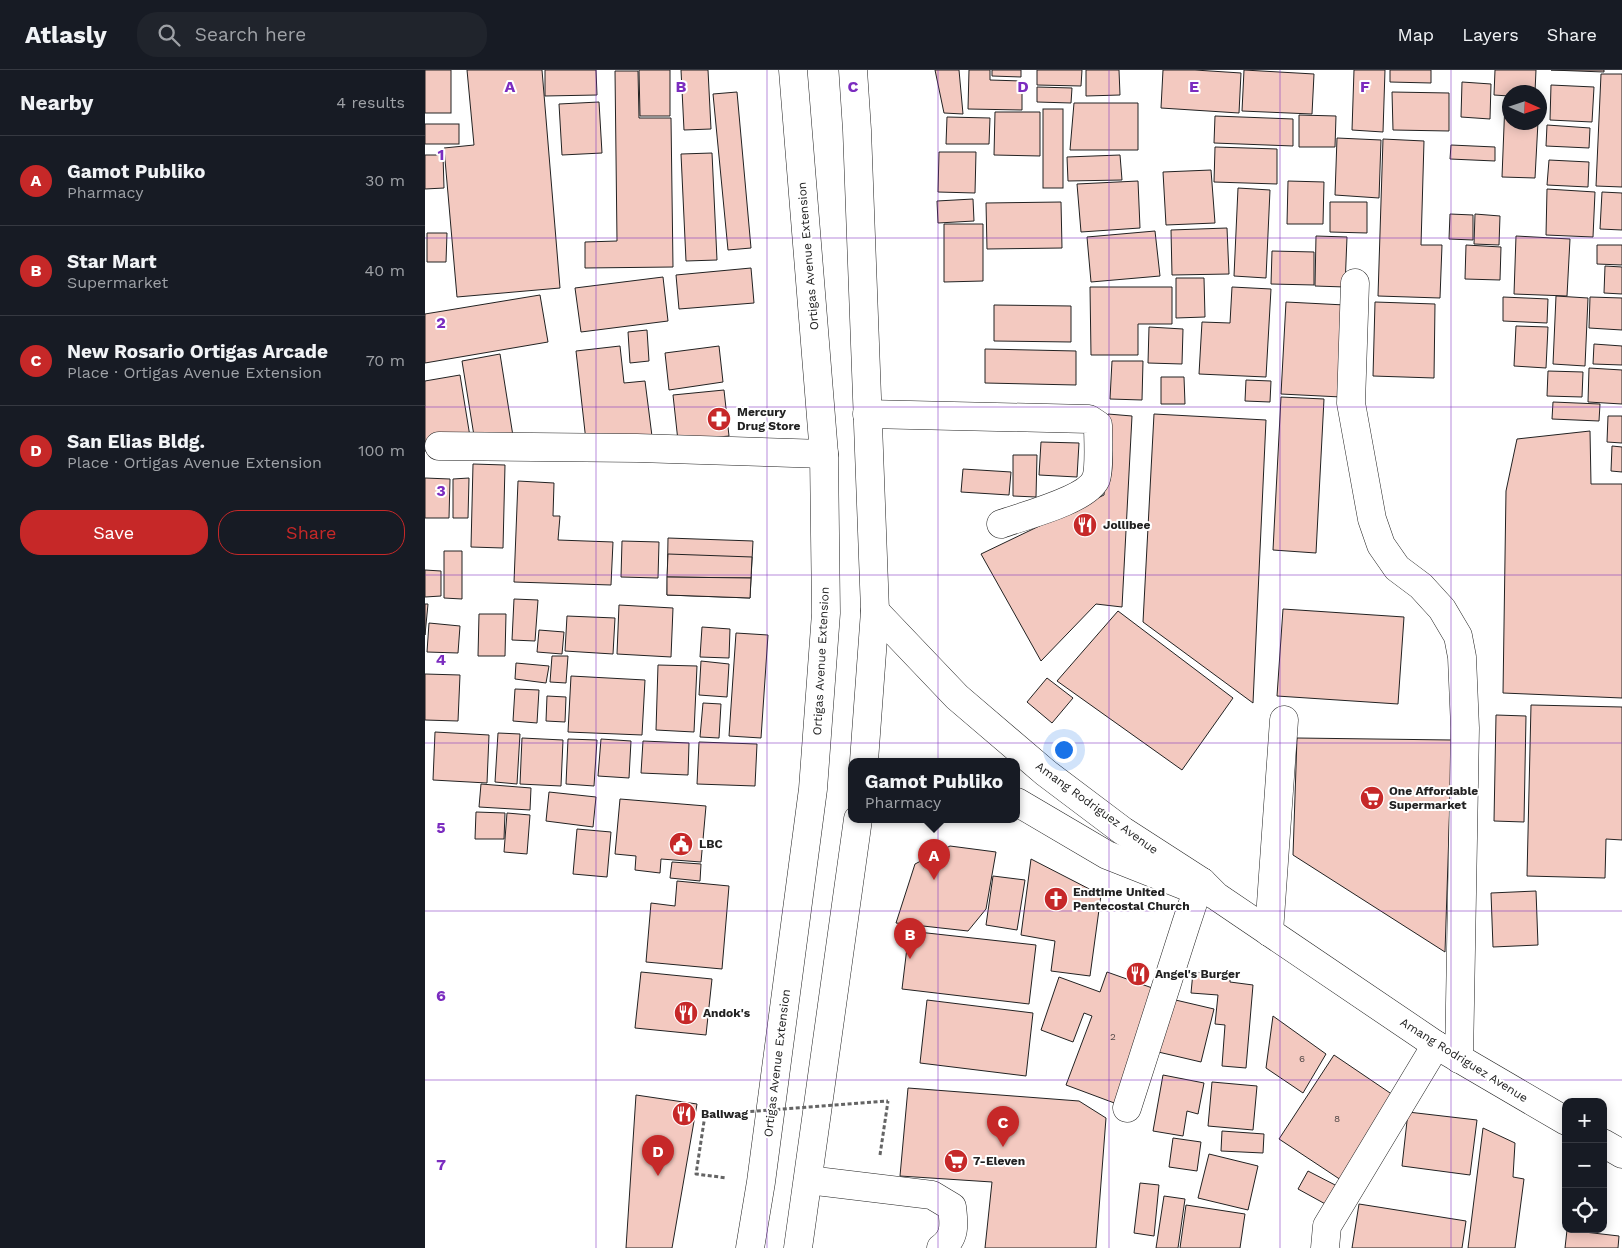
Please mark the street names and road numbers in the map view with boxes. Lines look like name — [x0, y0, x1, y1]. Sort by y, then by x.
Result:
street label: Ortigas Avenue Extension — [795, 181, 821, 331]
street label: Ortigas Avenue Extension — [810, 586, 832, 736]
street label: Amang Rodriguez Avenue — [1033, 759, 1161, 857]
street label: Ortigas Avenue Extension — [761, 988, 793, 1138]
street label: Amang Rodriguez Avenue — [1398, 1015, 1530, 1105]

